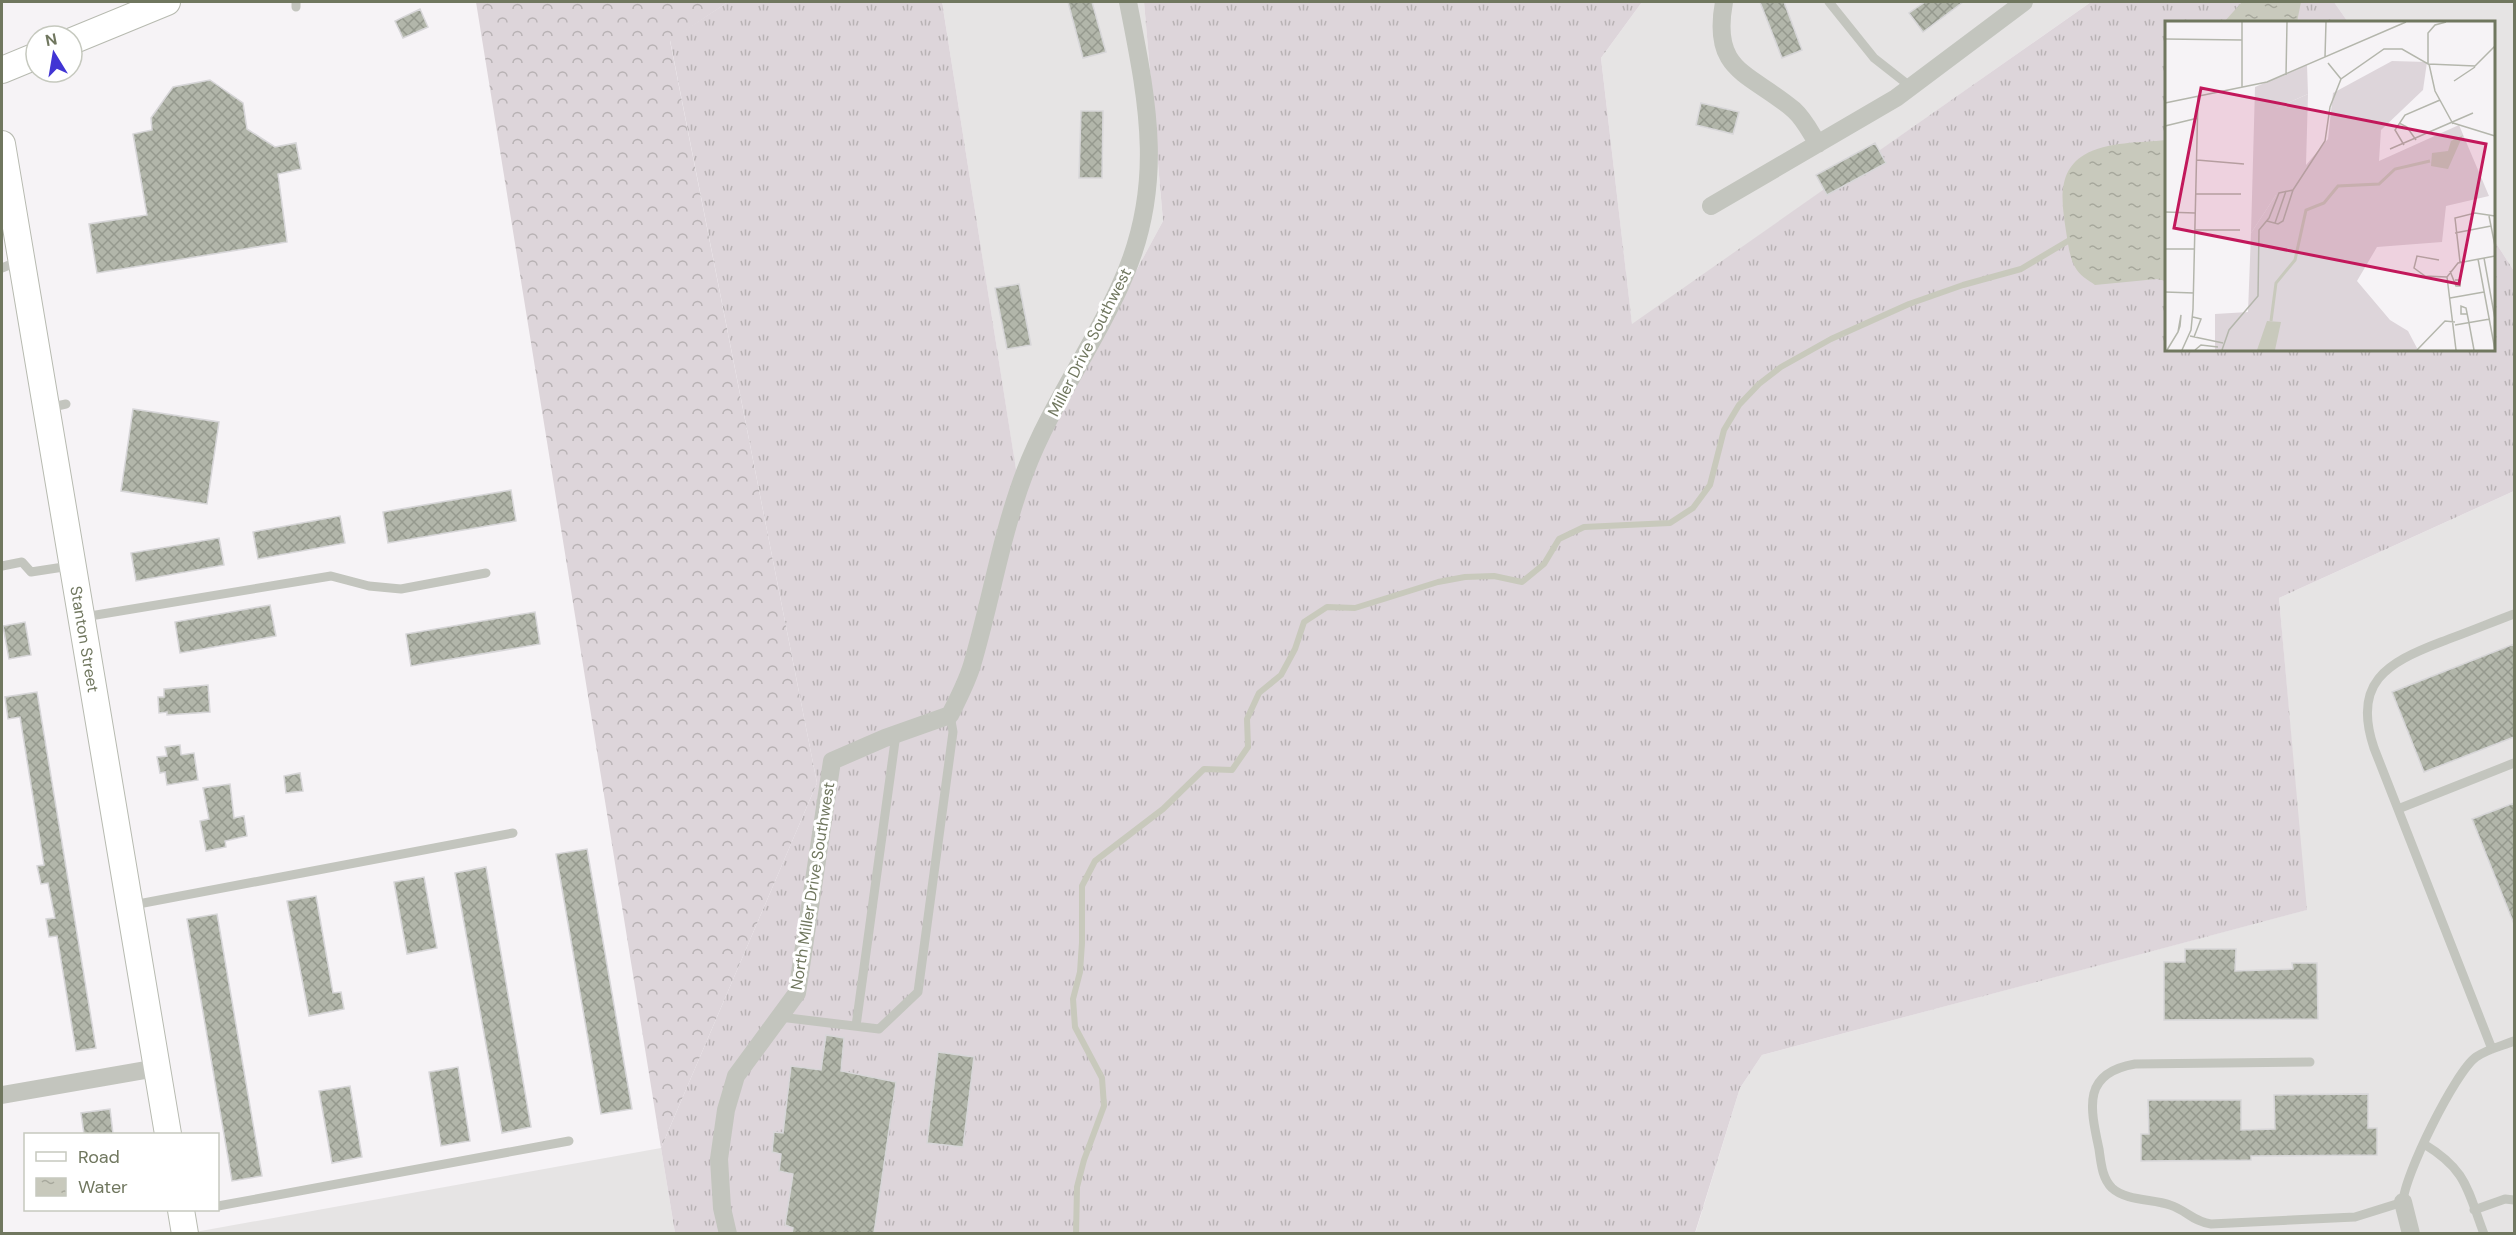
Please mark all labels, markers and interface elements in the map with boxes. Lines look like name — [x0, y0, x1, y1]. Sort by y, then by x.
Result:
inset map — [2165, 21, 2495, 351]
north arrow — [24, 24, 84, 84]
text: N — [44, 28, 59, 51]
street label: Miller Drive Southwest — [1043, 264, 1136, 420]
street label: Stanton Street — [65, 584, 104, 694]
street label: North Miller Drive Southwest — [786, 781, 839, 992]
legend — [24, 1133, 219, 1211]
text: Road — [78, 1145, 120, 1169]
text: Water — [78, 1175, 128, 1199]

